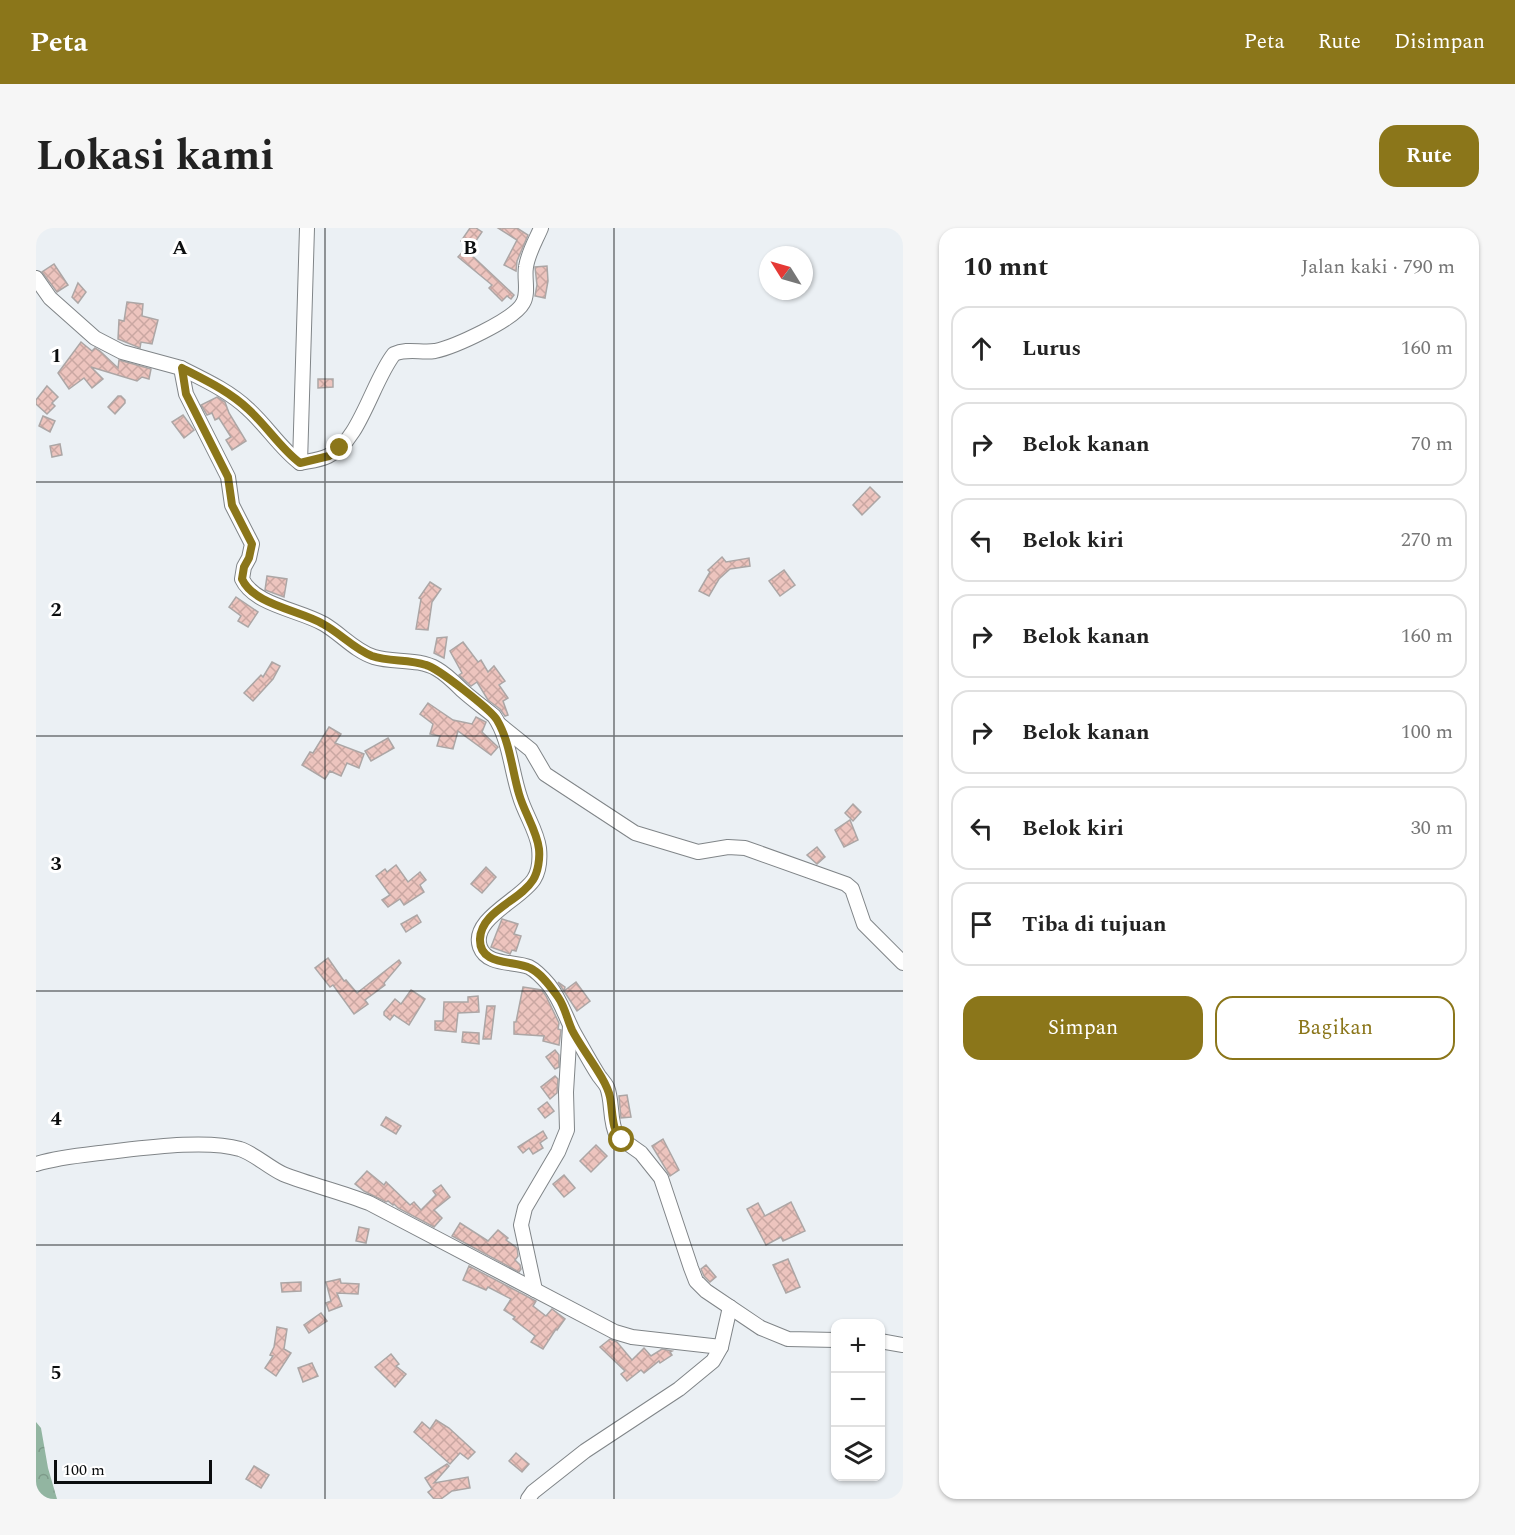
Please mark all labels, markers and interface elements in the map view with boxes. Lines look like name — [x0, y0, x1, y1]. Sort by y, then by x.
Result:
text: Peta — [30, 21, 88, 64]
text: Peta — [1244, 26, 1285, 58]
text: Rute — [1318, 26, 1361, 58]
text: Disimpan — [1394, 26, 1485, 58]
text: Lokasi kami — [36, 125, 274, 188]
button: Rute — [1379, 125, 1479, 187]
text: A — [172, 233, 188, 263]
text: B — [463, 233, 477, 263]
north arrow — [759, 246, 813, 300]
text: 10 mnt — [963, 247, 1048, 287]
text: Jalan kaki · 790 m — [1301, 252, 1455, 282]
icon: ahead — [965, 332, 998, 365]
text: Lurus — [1022, 332, 1081, 365]
text: 160 m — [1401, 333, 1453, 363]
text: 1 — [50, 341, 62, 371]
icon: right — [965, 428, 998, 461]
text: Belok kanan — [1022, 428, 1150, 461]
text: 70 m — [1411, 429, 1453, 459]
route end — [326, 434, 352, 460]
icon: left — [965, 524, 998, 557]
text: Belok kiri — [1022, 524, 1124, 557]
text: 270 m — [1401, 525, 1453, 555]
text: 2 — [50, 595, 62, 625]
icon: right — [965, 620, 998, 653]
text: Belok kanan — [1022, 620, 1150, 653]
text: 160 m — [1401, 621, 1453, 651]
icon: right — [965, 716, 998, 749]
text: Belok kanan — [1022, 716, 1150, 749]
text: 100 m — [1401, 717, 1453, 747]
icon: left — [965, 812, 998, 845]
text: Belok kiri — [1022, 812, 1124, 845]
text: 30 m — [1411, 813, 1453, 843]
text: 3 — [50, 849, 62, 879]
icon: arrive — [965, 908, 998, 941]
text: Tiba di tujuan — [1022, 908, 1167, 941]
button: Simpan — [963, 996, 1203, 1060]
button: Bagikan — [1215, 996, 1455, 1060]
text: 4 — [50, 1104, 62, 1134]
route start — [608, 1126, 634, 1152]
map controls — [831, 1319, 885, 1481]
button: + — [831, 1319, 885, 1373]
text: 5 — [50, 1358, 62, 1388]
button: − — [831, 1373, 885, 1427]
button: layers — [831, 1427, 885, 1481]
scale bar — [54, 1457, 212, 1484]
text: 100 m — [63, 1458, 105, 1482]

